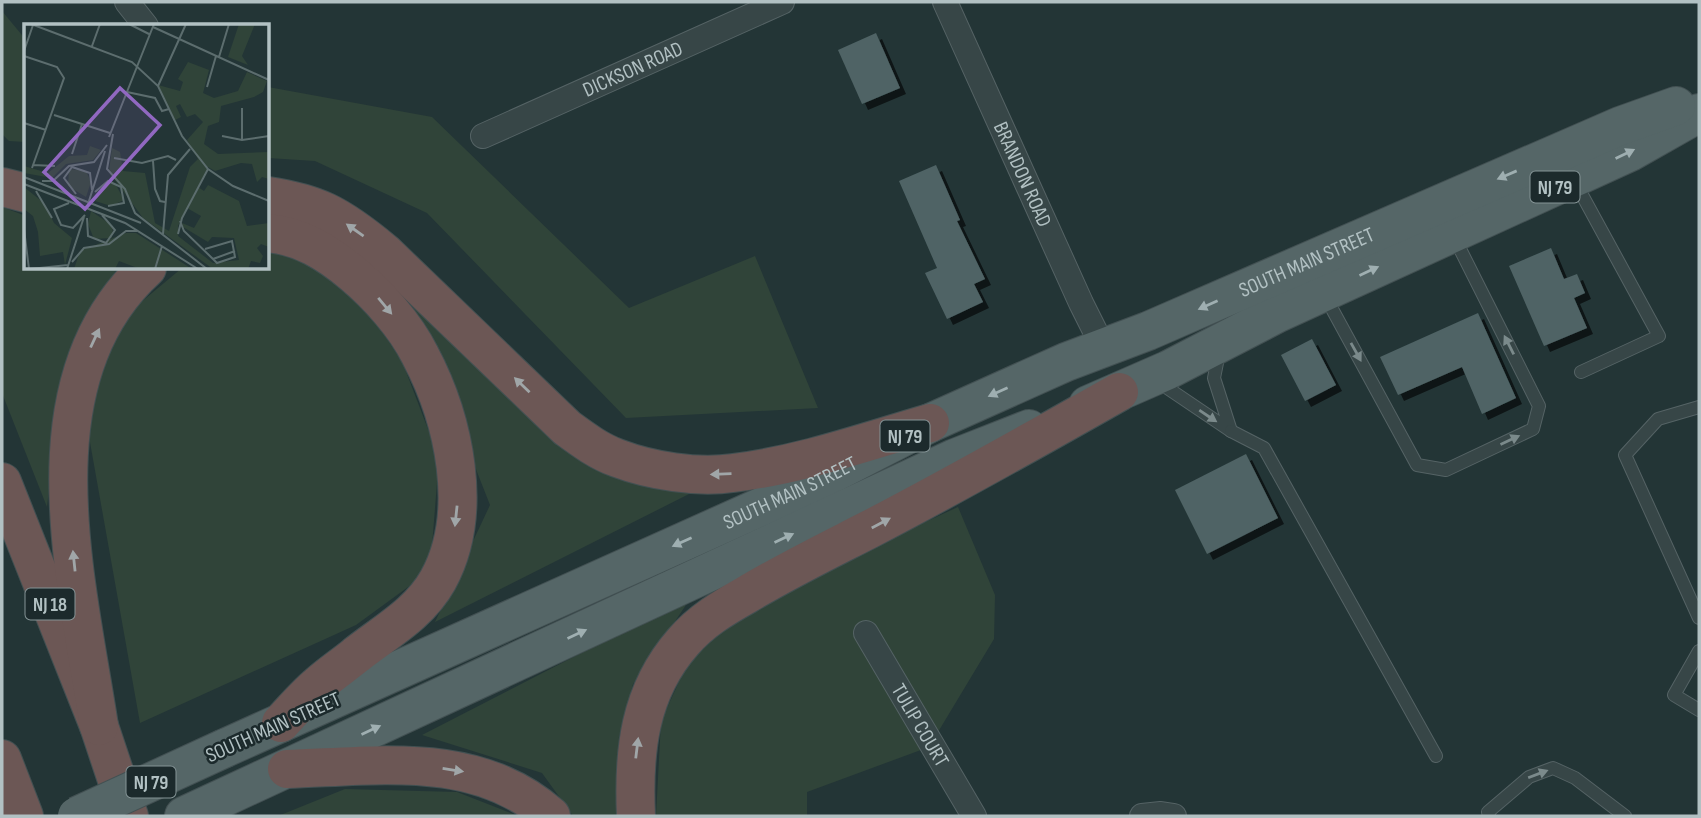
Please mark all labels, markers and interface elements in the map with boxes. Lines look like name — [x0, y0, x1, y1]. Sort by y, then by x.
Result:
inset map — [24, 24, 270, 270]
street label: DICKSON ROAD — [579, 36, 687, 103]
street label: BRANDON ROAD — [988, 118, 1057, 231]
one-way arrow — [1615, 149, 1635, 160]
one-way arrow — [1496, 169, 1517, 180]
road number: NJ 79 — [1530, 172, 1580, 202]
street label: SOUTH MAIN STREET — [1235, 222, 1379, 303]
one-way arrow — [346, 223, 364, 237]
one-way arrow — [1359, 265, 1380, 276]
one-way arrow — [377, 297, 392, 314]
one-way arrow — [1197, 299, 1218, 310]
one-way arrow — [89, 328, 101, 348]
one-way arrow — [1503, 335, 1514, 355]
one-way arrow — [1350, 342, 1362, 362]
one-way arrow — [514, 377, 531, 393]
one-way arrow — [988, 387, 1009, 398]
one-way arrow — [1198, 409, 1217, 422]
road number: NJ 79 — [880, 420, 930, 452]
one-way arrow — [1499, 434, 1520, 445]
street label: SOUTH MAIN STREET — [719, 451, 862, 535]
one-way arrow — [710, 468, 732, 479]
one-way arrow — [450, 505, 461, 527]
one-way arrow — [872, 517, 891, 529]
one-way arrow — [774, 532, 794, 544]
one-way arrow — [672, 537, 693, 548]
one-way arrow — [68, 550, 79, 572]
road number: NJ 18 — [26, 589, 74, 620]
one-way arrow — [567, 628, 588, 639]
street label: TULIP COURT — [886, 679, 954, 772]
street label: SOUTH MAIN STREET — [202, 686, 345, 768]
one-way arrow — [361, 724, 381, 736]
one-way arrow — [632, 737, 643, 759]
one-way arrow — [442, 765, 464, 776]
road number: NJ 79 — [127, 766, 176, 797]
one-way arrow — [1528, 768, 1549, 779]

